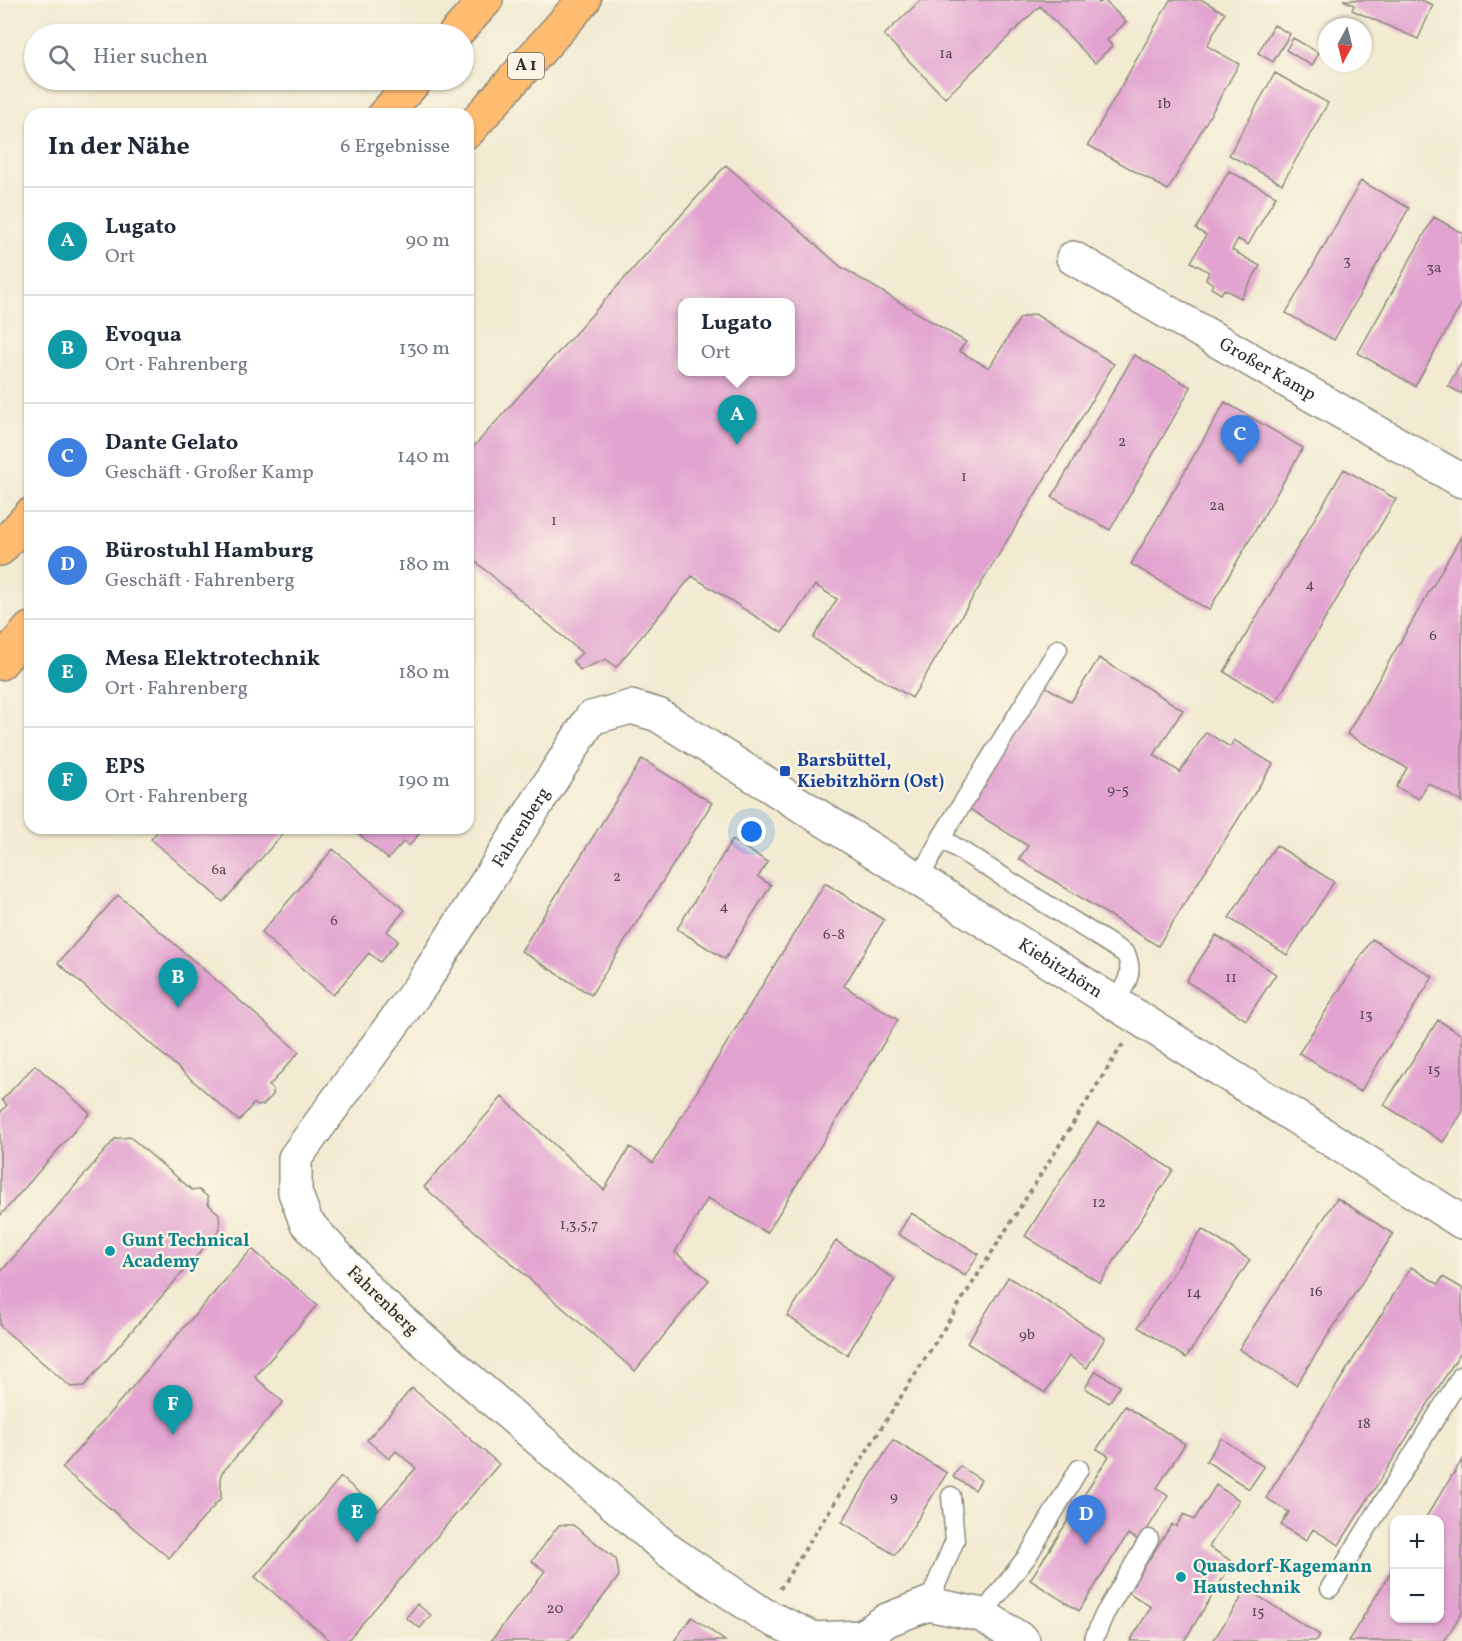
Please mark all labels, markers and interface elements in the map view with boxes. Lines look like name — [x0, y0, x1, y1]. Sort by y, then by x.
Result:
north arrow — [1318, 18, 1372, 72]
search box — [24, 24, 474, 90]
icon: search — [45, 41, 78, 74]
text: Hier suchen — [93, 42, 208, 73]
house number: 1a — [939, 44, 953, 65]
road number: A 1 — [508, 53, 544, 79]
house number: 1b — [1157, 94, 1171, 115]
text: In der Nähe — [48, 129, 190, 165]
text: 6 Ergebnisse — [340, 133, 450, 161]
text: Lugato — [105, 212, 176, 243]
text: A — [60, 227, 75, 255]
text: 90 m — [406, 227, 450, 255]
text: Ort — [105, 243, 135, 271]
house number: 3 — [1343, 251, 1351, 272]
house number: 3a — [1426, 258, 1442, 279]
popup — [678, 298, 795, 376]
text: Lugato — [701, 308, 772, 339]
text: Evoqua — [105, 320, 182, 351]
street label: Großer Kamp — [1214, 332, 1320, 407]
text: B — [61, 335, 74, 363]
text: 130 m — [399, 335, 450, 363]
text: Ort — [701, 339, 731, 367]
text: Ort · Fahrenberg — [105, 351, 248, 379]
pin: A — [718, 396, 756, 445]
pin: C — [1220, 416, 1260, 465]
text: Dante Gelato — [105, 428, 238, 459]
house number: 2 — [1118, 432, 1126, 453]
text: C — [61, 443, 74, 471]
text: 140 m — [397, 443, 450, 471]
text: Geschäft · Großer Kamp — [105, 459, 314, 487]
house number: 1 — [961, 467, 967, 488]
house number: 2a — [1209, 496, 1225, 517]
house number: 1 — [551, 511, 557, 532]
text: Bürostuhl Hamburg — [105, 536, 314, 567]
text: D — [60, 551, 75, 579]
text: 180 m — [398, 551, 450, 579]
text: Geschäft · Fahrenberg — [105, 567, 295, 595]
house number: 4 — [1306, 575, 1315, 596]
house number: 6 — [1429, 626, 1437, 647]
text: Mesa Elektrotechnik — [105, 644, 320, 675]
text: E — [61, 659, 74, 687]
text: 180 m — [398, 659, 450, 687]
text: Ort · Fahrenberg — [105, 675, 248, 703]
place label: Barsbüttel, Kiebitzhörn (Ost) — [797, 749, 944, 795]
text: EPS — [105, 752, 145, 783]
marker: Barsbüttel, Kiebitzhörn (Ost) — [778, 764, 792, 778]
text: F — [62, 767, 73, 795]
text: 190 m — [398, 767, 450, 795]
house number: 9-5 — [1107, 780, 1129, 801]
text: Ort · Fahrenberg — [105, 783, 248, 811]
street label: Fahrenberg — [486, 783, 556, 873]
your location — [737, 817, 766, 846]
house number: 6a — [211, 860, 227, 881]
house number: 2 — [613, 867, 621, 888]
house number: 4 — [720, 897, 729, 918]
house number: 6 — [330, 911, 338, 932]
house number: 6-8 — [823, 925, 845, 946]
street label: Kiebitzhörn — [1013, 933, 1107, 1005]
pin: B — [158, 958, 198, 1008]
house number: 11 — [1225, 968, 1237, 989]
house number: 13 — [1359, 1005, 1373, 1026]
house number: 15 — [1427, 1060, 1441, 1081]
house number: 12 — [1092, 1193, 1106, 1214]
house number: 1,3,5,7 — [560, 1215, 598, 1236]
place label: Gunt Technical Academy — [122, 1229, 249, 1275]
marker: Gunt Technical Academy — [103, 1244, 117, 1258]
street label: Fahrenberg — [341, 1260, 423, 1342]
house number: 16 — [1309, 1282, 1323, 1303]
house number: 14 — [1187, 1283, 1201, 1304]
house number: 9b — [1019, 1325, 1035, 1346]
pin: F — [154, 1386, 192, 1435]
house number: 18 — [1357, 1414, 1371, 1435]
house number: 9 — [890, 1487, 898, 1508]
pin: E — [338, 1494, 376, 1543]
pin: D — [1066, 1496, 1106, 1545]
map controls — [1390, 1515, 1444, 1623]
button: + — [1390, 1515, 1444, 1569]
place label: Quasdorf-Kagemann Haustechnik — [1193, 1555, 1372, 1601]
button: − — [1390, 1569, 1444, 1623]
marker: Quasdorf-Kagemann Haustechnik — [1174, 1570, 1188, 1584]
house number: 20 — [547, 1599, 563, 1620]
house number: 15 — [1251, 1602, 1265, 1623]

